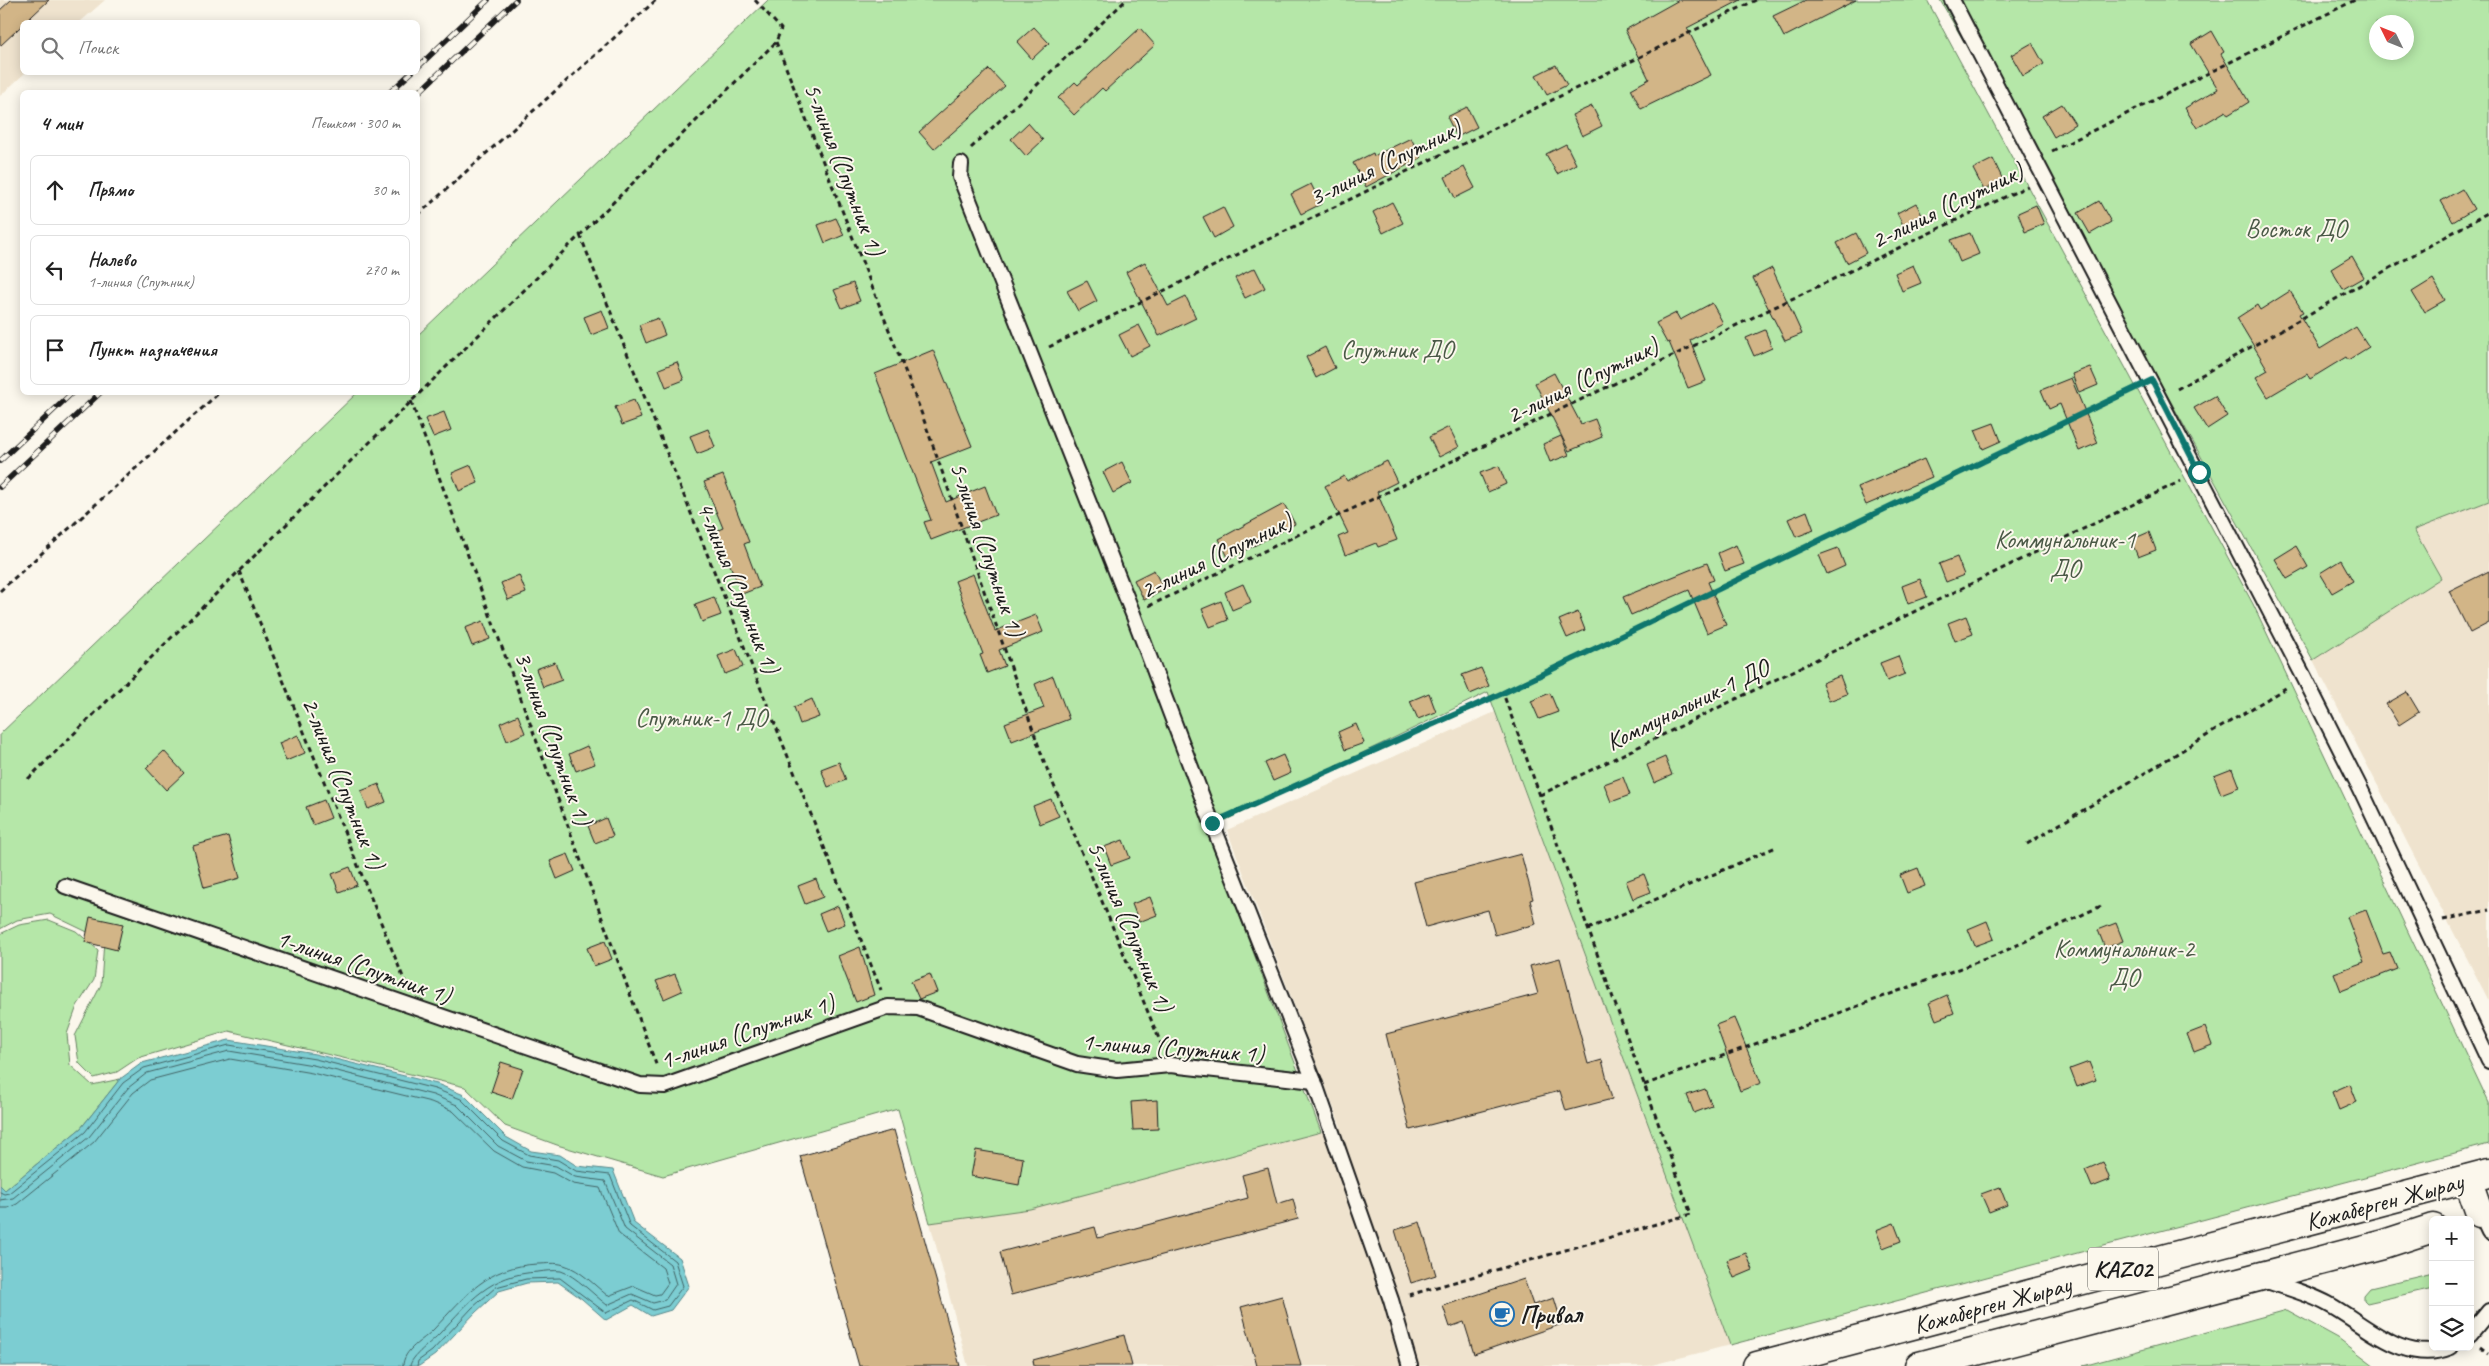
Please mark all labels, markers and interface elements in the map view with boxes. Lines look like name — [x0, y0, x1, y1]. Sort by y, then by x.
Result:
north arrow — [2369, 15, 2414, 60]
search box — [20, 20, 420, 75]
icon: search — [38, 34, 66, 62]
text: Поиск — [78, 36, 118, 60]
street label: 5-линия (Спутник 1) — [796, 78, 892, 262]
text: 4 мин — [40, 110, 83, 136]
street label: 3-линия (Спутник) — [1304, 111, 1468, 214]
text: Пешком · 300 m — [311, 113, 400, 133]
street label: 2-линия (Спутник) — [1866, 154, 2030, 257]
icon: ahead — [41, 176, 69, 204]
text: Прямо — [88, 178, 133, 202]
text: 30 m — [372, 180, 399, 200]
park label: Восток ДО — [2246, 213, 2349, 245]
text: Налево — [88, 248, 136, 272]
icon: left — [41, 256, 69, 284]
text: 270 m — [365, 260, 399, 280]
text: 1-линия (Спутник) — [88, 272, 194, 292]
street label: 2-линия (Спутник) — [1501, 329, 1665, 432]
park label: Спутник ДО — [1341, 334, 1456, 366]
icon: arrive — [41, 336, 69, 364]
text: Пункт назначения — [88, 338, 217, 362]
street label: 5-линия (Спутник 1) — [942, 458, 1032, 643]
route start — [2188, 461, 2211, 484]
street label: 4-линия (Спутник 1) — [689, 497, 788, 680]
street label: 2-линия (Спутник) — [1135, 504, 1299, 607]
park label: Коммунальник-1 ДО — [1995, 524, 2137, 585]
street label: 3-линия (Спутник 1) — [507, 647, 600, 831]
street label: Коммунальник-1 ДО — [1601, 651, 1776, 758]
street label: 2-линия (Спутник 1) — [294, 693, 393, 876]
park label: Спутник-1 ДО — [635, 702, 769, 734]
route end — [1201, 812, 1224, 835]
street label: 5-линия (Спутник 1) — [1080, 836, 1181, 1018]
street label: 1-линия (Спутник 1) — [272, 922, 457, 1012]
park label: Коммунальник-2 ДО — [2054, 933, 2196, 994]
street label: 1-линия (Спутник 1) — [656, 987, 841, 1077]
street label: 1-линия (Спутник 1) — [1081, 1026, 1267, 1070]
street label: Кожаберген Жырау — [2302, 1165, 2468, 1238]
map controls — [2429, 1216, 2474, 1351]
button: + — [2429, 1216, 2474, 1261]
road number: KAZ02 — [2088, 1248, 2158, 1290]
button: − — [2429, 1261, 2474, 1306]
street label: Кожаберген Жырау — [1910, 1268, 2076, 1341]
place label: Привал — [1520, 1299, 1584, 1331]
cafe icon: Привал — [1489, 1301, 1515, 1327]
button: layers — [2429, 1306, 2474, 1351]

